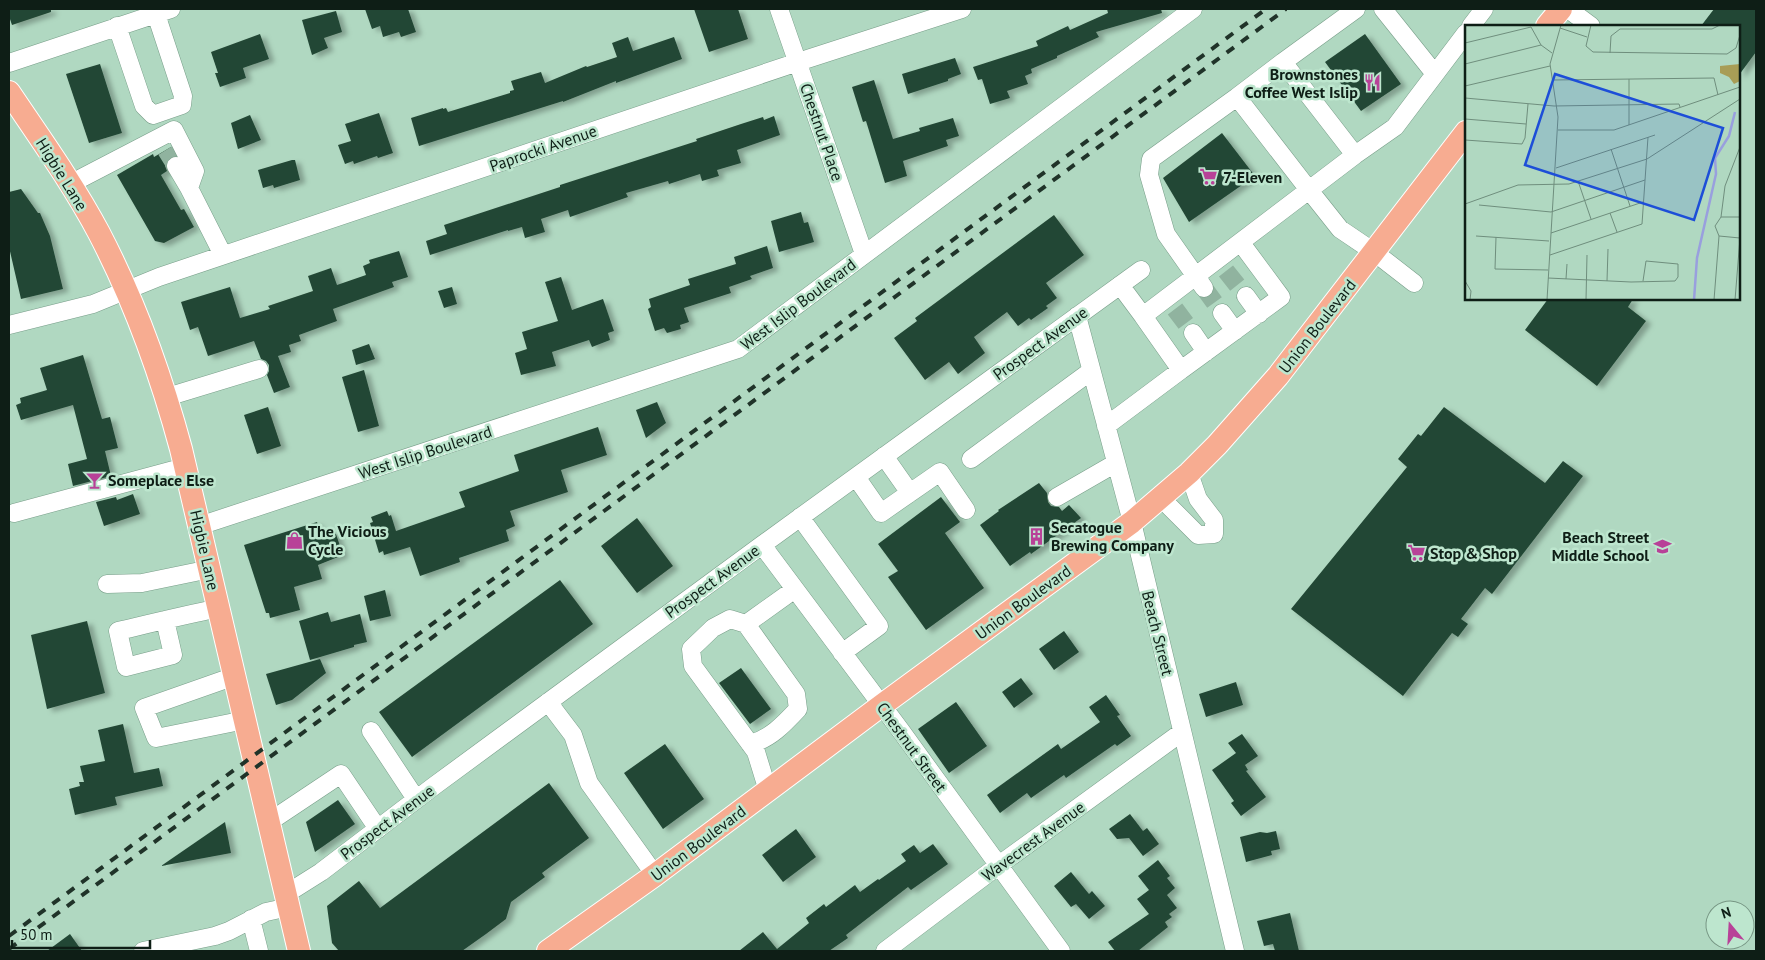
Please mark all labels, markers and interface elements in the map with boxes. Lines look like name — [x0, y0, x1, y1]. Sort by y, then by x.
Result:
inset map — [1465, 25, 1740, 300]
place label: Brownstones Coffee West Islip — [1245, 64, 1358, 102]
restaurant icon: Brownstones Coffee West Islip — [1362, 73, 1382, 93]
street label: Chestnut Place — [796, 81, 848, 183]
street label: Paprocki Avenue — [487, 120, 599, 176]
street label: Higbie Lane — [32, 134, 92, 214]
supermarket icon: 7-Eleven — [1199, 167, 1219, 187]
place label: 7-Eleven — [1223, 167, 1282, 187]
street label: West Islip Boulevard — [736, 254, 860, 354]
street label: Union Boulevard — [1274, 275, 1360, 377]
street label: Prospect Avenue — [989, 302, 1091, 384]
street label: West Islip Boulevard — [356, 421, 494, 483]
bar icon: Someplace Else — [84, 470, 104, 490]
place label: Someplace Else — [108, 470, 214, 490]
street label: Higbie Lane — [186, 508, 224, 592]
place label: Secatogue Brewing Company — [1051, 517, 1174, 555]
place label: The Vicious Cycle — [308, 521, 387, 559]
building icon: Secatogue Brewing Company — [1027, 526, 1047, 546]
place label: Beach Street Middle School — [1552, 527, 1649, 565]
shop icon: The Vicious Cycle — [284, 530, 304, 550]
school or university icon: Beach Street Middle School — [1653, 536, 1673, 556]
street label: Prospect Avenue — [661, 540, 763, 622]
supermarket icon: Stop & Shop — [1406, 543, 1426, 563]
place label: Stop & Shop — [1430, 543, 1517, 563]
street label: Union Boulevard — [971, 560, 1075, 644]
street label: Beach Street — [1138, 589, 1178, 678]
street label: Chestnut Street — [873, 698, 952, 796]
street label: Prospect Avenue — [336, 780, 438, 864]
street label: Wavecrest Avenue — [977, 797, 1089, 885]
street label: Union Boulevard — [647, 801, 749, 885]
north arrow — [1705, 900, 1755, 950]
text: N — [1719, 903, 1733, 923]
scale bar — [12, 918, 150, 950]
text: 50 m — [20, 925, 53, 944]

